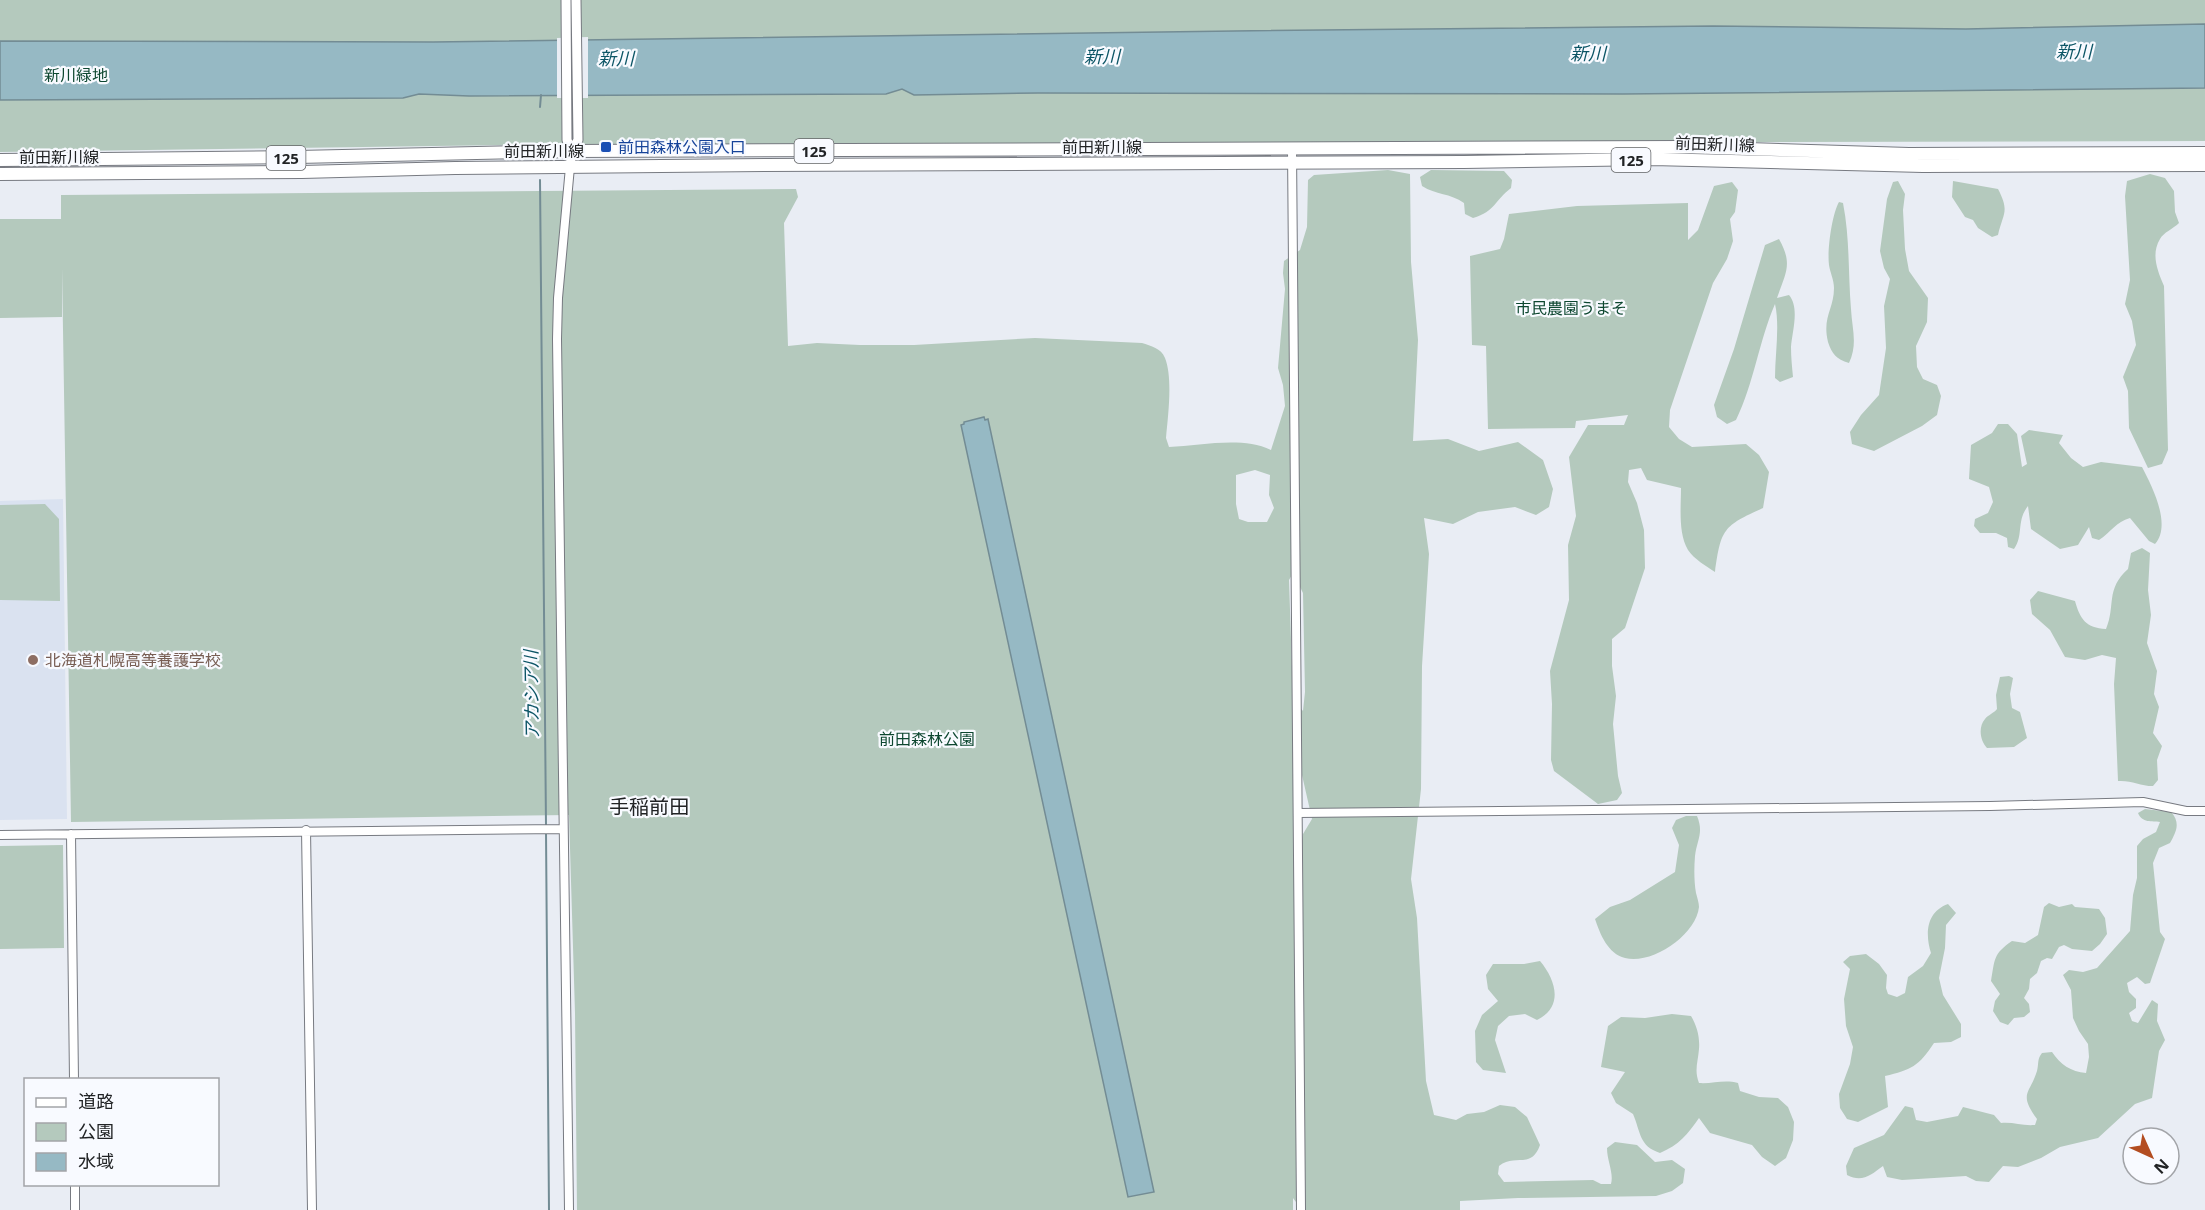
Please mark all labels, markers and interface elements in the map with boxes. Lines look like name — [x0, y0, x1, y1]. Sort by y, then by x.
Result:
water label: 新川 — [2056, 39, 2094, 63]
water label: 新川 — [1570, 41, 1608, 65]
water label: 新川 — [1084, 44, 1122, 68]
water label: 新川 — [598, 46, 636, 70]
park label: 新川緑地 — [44, 64, 108, 86]
street label: 前田新川線 — [1675, 132, 1755, 156]
place label: 前田森林公園入口 — [618, 136, 746, 158]
street label: 前田新川線 — [1062, 136, 1142, 158]
road number: 125 — [794, 139, 834, 163]
street label: 前田新川線 — [504, 140, 584, 162]
marker: 前田森林公園入口 — [599, 140, 613, 154]
street label: 前田新川線 — [19, 146, 99, 168]
road number: 125 — [266, 146, 306, 170]
road number: 125 — [1612, 148, 1650, 172]
park label: 市民農園うまそ — [1515, 297, 1627, 319]
water label: アカシア川 — [518, 648, 544, 740]
place label: 北海道札幌高等養護学校 — [45, 649, 221, 671]
marker: 北海道札幌高等養護学校 — [26, 653, 40, 667]
park label: 前田森林公園 — [879, 728, 975, 750]
district label: 手稲前田 — [609, 793, 689, 820]
legend — [24, 1078, 219, 1186]
text: 道路 — [78, 1089, 114, 1113]
text: 公園 — [78, 1119, 114, 1143]
north arrow — [2121, 1126, 2181, 1186]
text: 水域 — [78, 1149, 114, 1173]
text: N — [2149, 1154, 2174, 1179]

